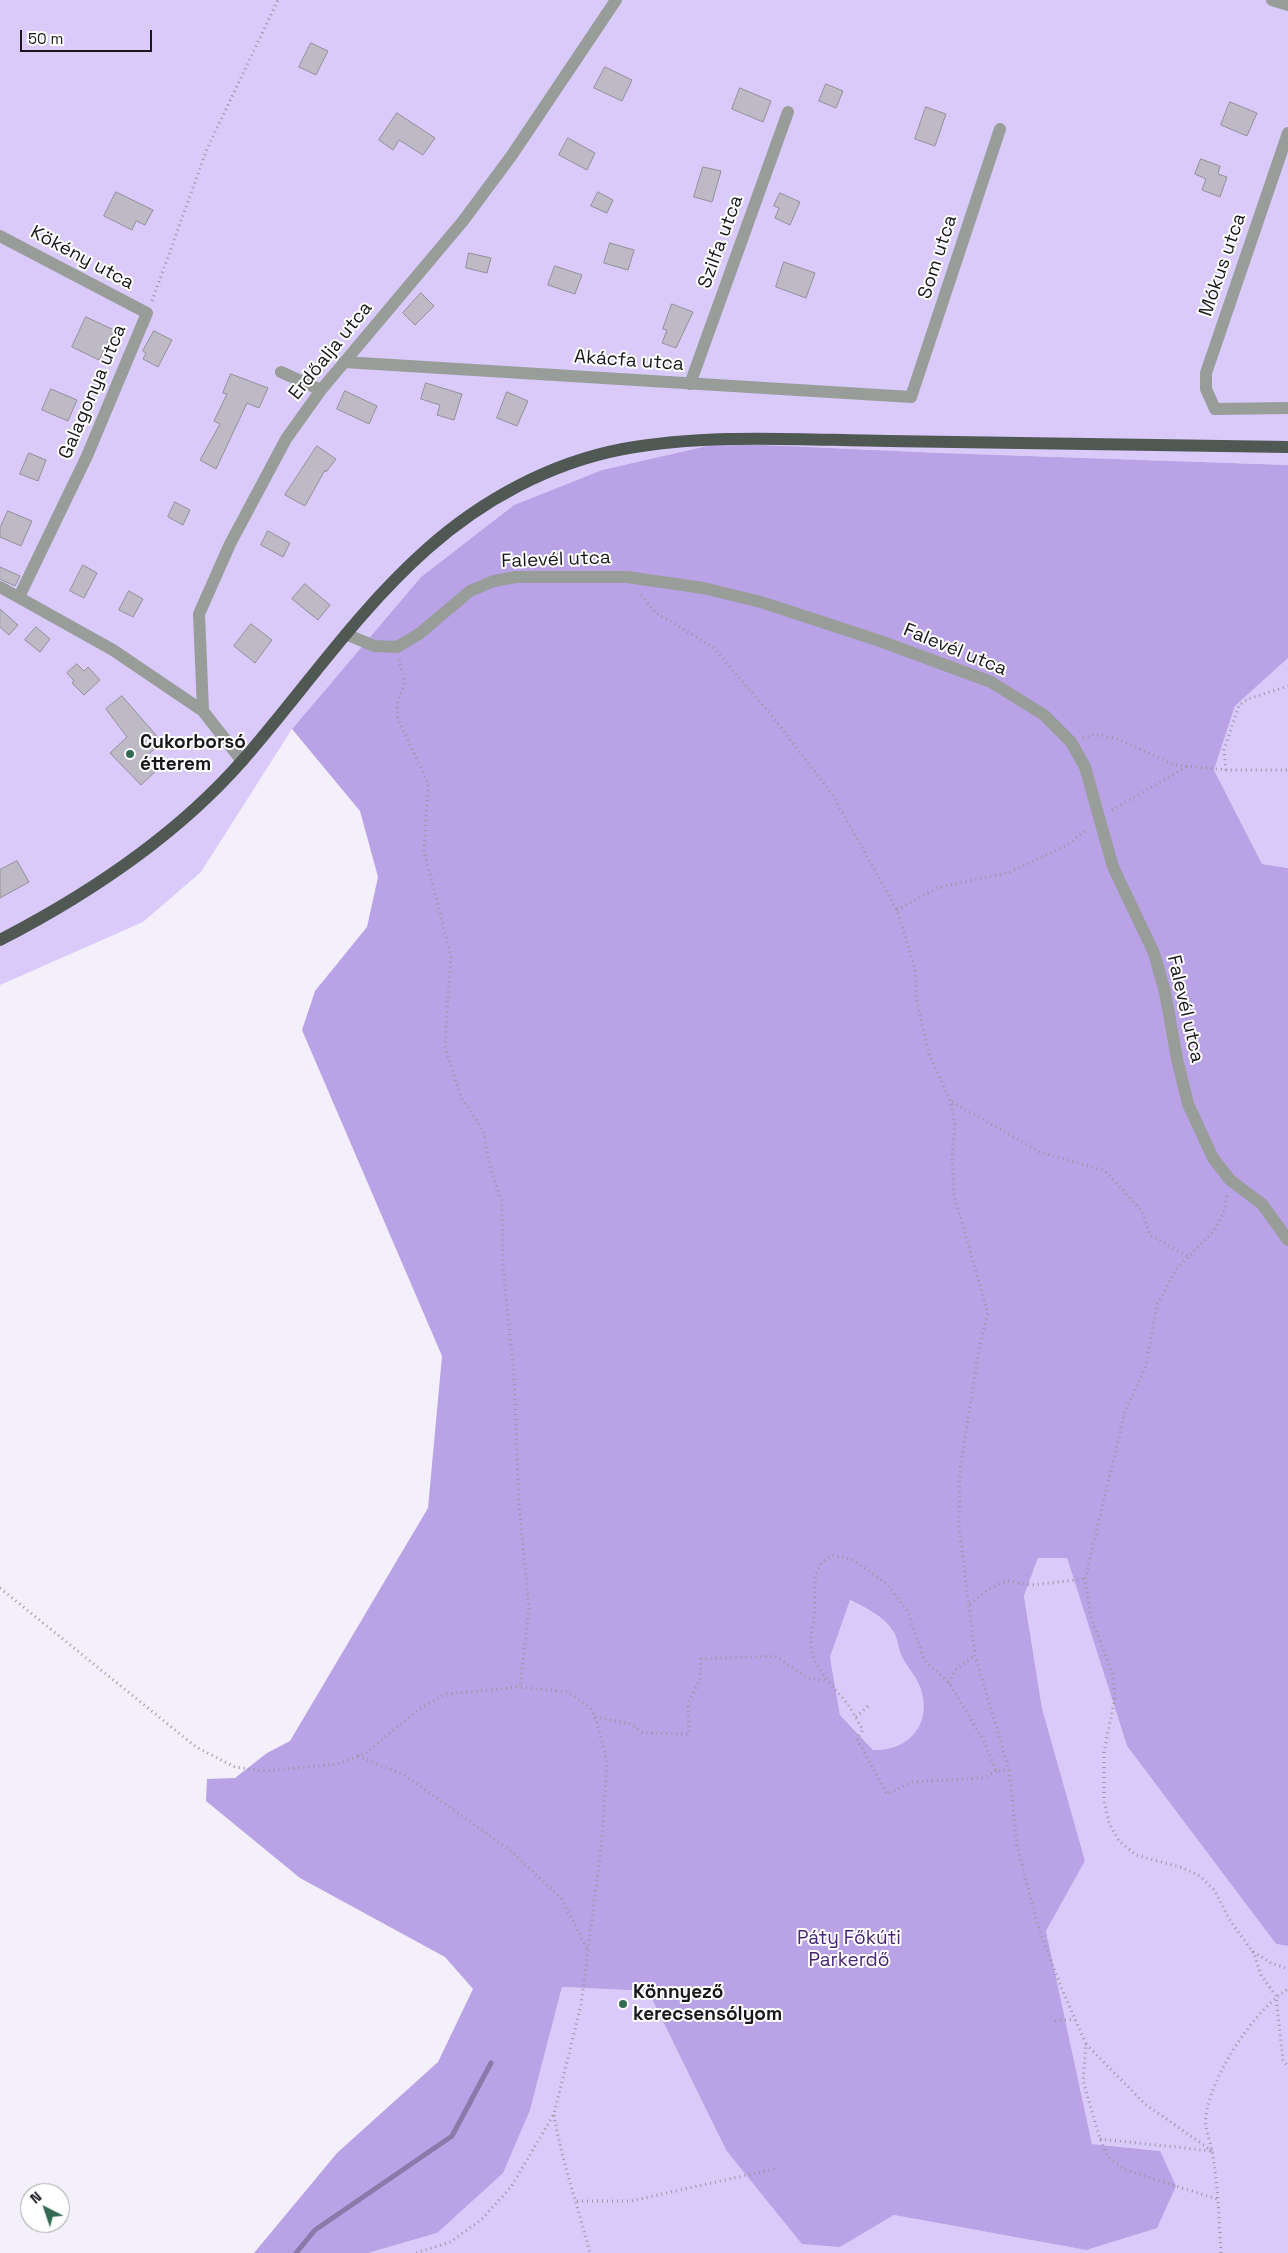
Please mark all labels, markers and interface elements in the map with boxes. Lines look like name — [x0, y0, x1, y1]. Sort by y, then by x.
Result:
scale bar — [22, 20, 155, 52]
text: 50 m — [28, 29, 63, 48]
street label: Szilfa utca — [694, 192, 748, 292]
street label: Mókus utca — [1195, 211, 1251, 319]
street label: Som utca — [914, 212, 962, 302]
street label: Kökény utca — [26, 221, 138, 295]
street label: Erdőalja utca — [284, 297, 378, 405]
street label: Galagonya utca — [54, 321, 132, 463]
street label: Akácfa utca — [573, 346, 685, 376]
street label: Falevél utca — [501, 547, 611, 573]
street label: Falevél utca — [900, 619, 1010, 681]
place label: Cukorborsó étterem — [140, 732, 246, 776]
marker: Cukorborsó étterem — [124, 748, 136, 760]
street label: Falevél utca — [1162, 953, 1208, 1065]
park label: Páty Főkúti Parkerdő — [797, 1928, 901, 1972]
place label: Könnyező kerecsensólyom — [633, 1982, 782, 2026]
marker: Könnyező kerecsensólyom — [617, 1998, 629, 2010]
north arrow — [20, 2183, 70, 2233]
text: N — [26, 2188, 45, 2207]

